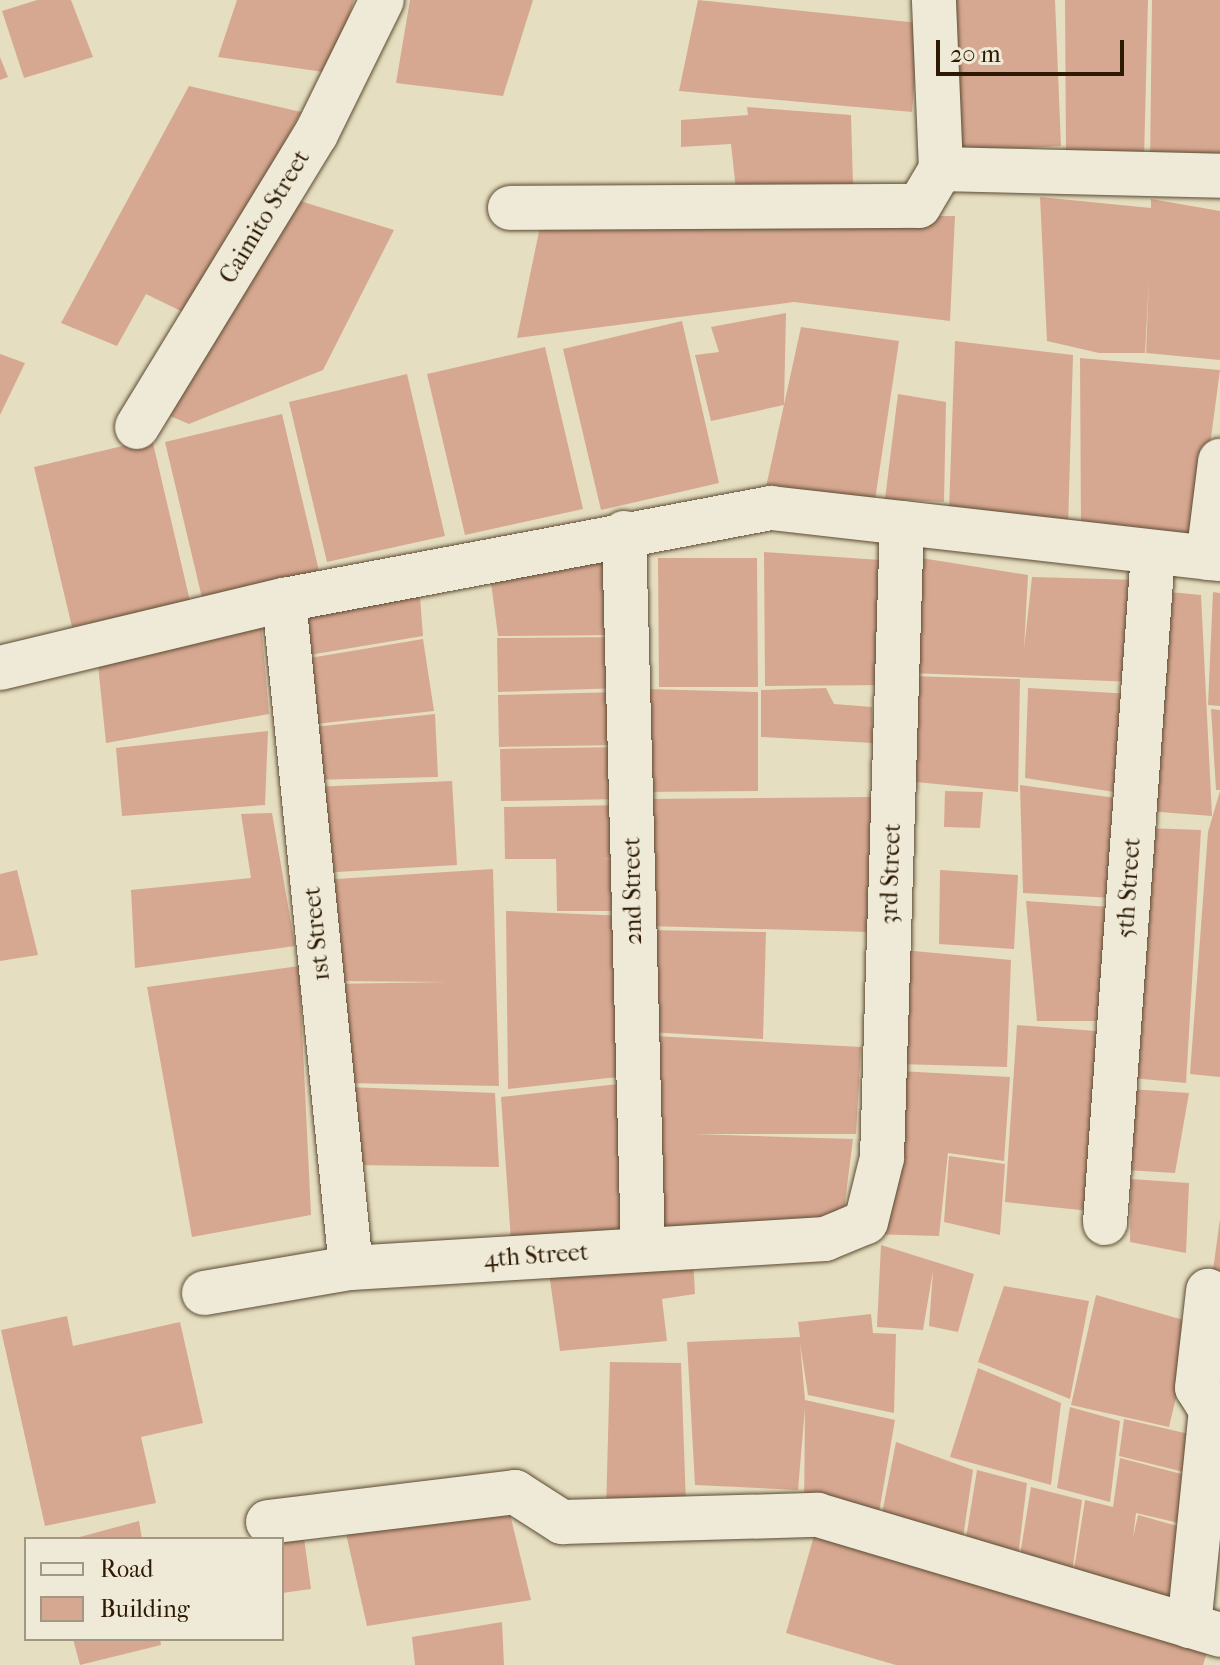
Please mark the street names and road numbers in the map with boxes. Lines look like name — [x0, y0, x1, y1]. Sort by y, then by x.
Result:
street label: Caimito Street — [214, 145, 316, 289]
street label: 3rd Street — [875, 823, 907, 925]
street label: 2nd Street — [618, 837, 648, 945]
street label: 5th Street — [1111, 837, 1147, 939]
street label: 1st Street — [298, 886, 336, 982]
street label: 4th Street — [483, 1238, 589, 1274]

